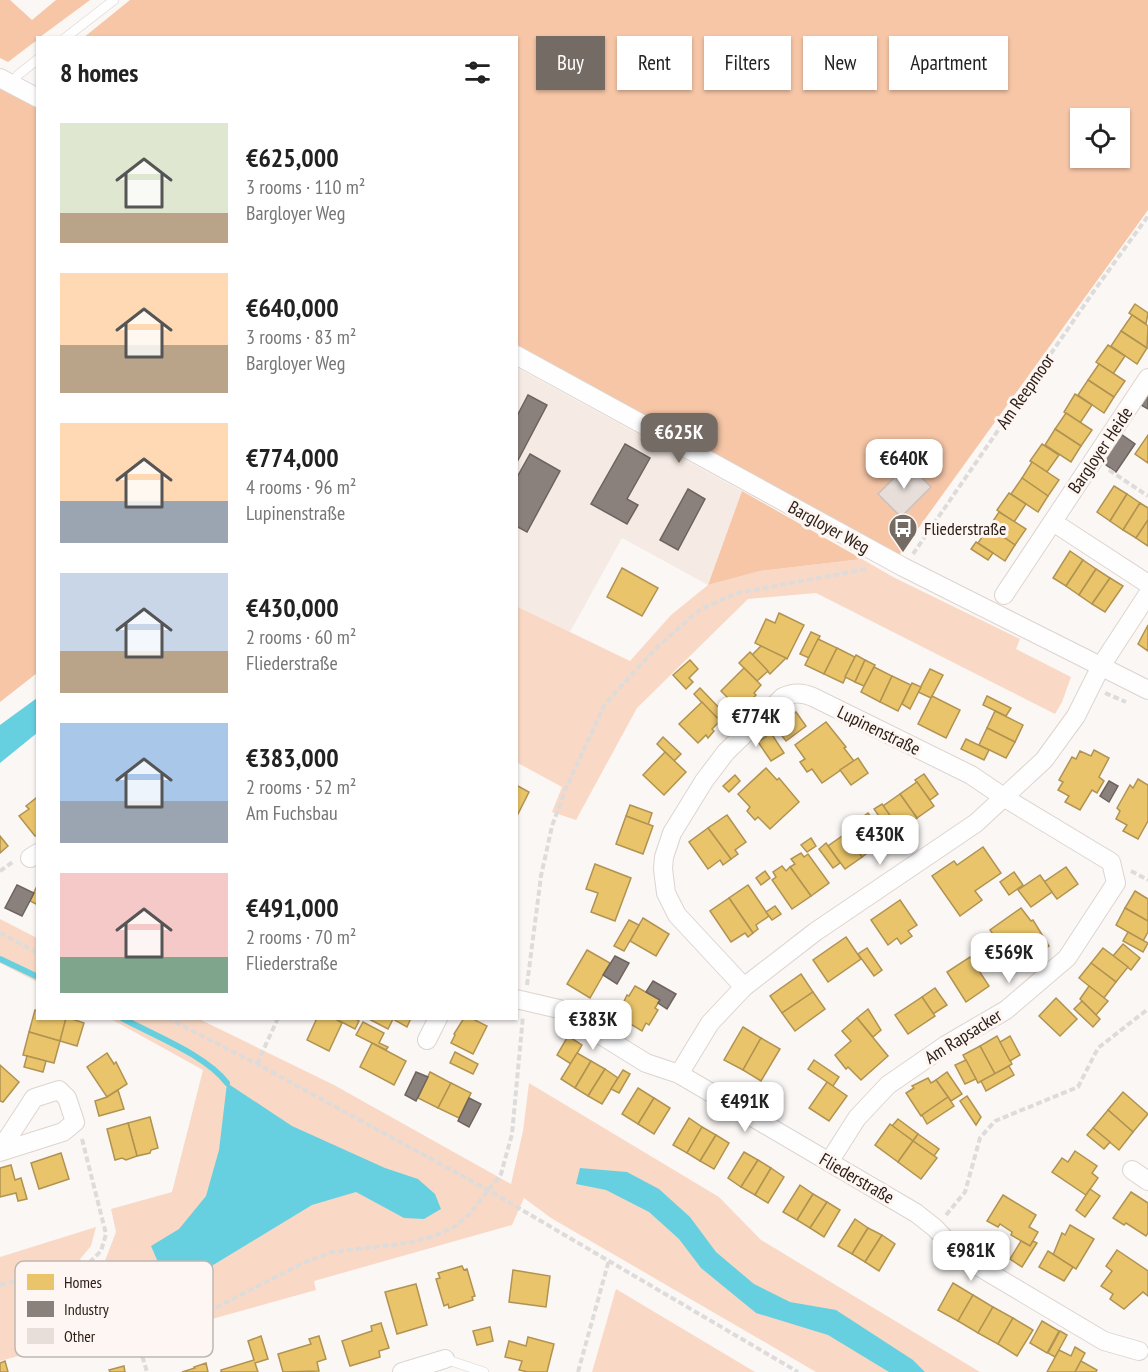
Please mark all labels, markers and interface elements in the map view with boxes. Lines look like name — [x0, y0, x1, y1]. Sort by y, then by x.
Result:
chip: Buy — [536, 36, 605, 90]
chip: Rent — [617, 36, 692, 90]
chip: Filters — [704, 36, 791, 90]
chip: New — [803, 36, 877, 90]
chip: Apartment — [889, 36, 1008, 90]
text: 8 homes — [60, 56, 138, 89]
icon: filters — [461, 56, 494, 89]
map controls — [1070, 108, 1130, 168]
button: locate — [1070, 108, 1130, 168]
text: €625,000 — [246, 141, 339, 174]
icon: home — [108, 147, 180, 219]
text: 3 rooms · 110 m² — [246, 174, 365, 200]
text: Bargloyer Weg — [246, 200, 345, 226]
text: €640,000 — [246, 291, 339, 324]
icon: home — [108, 297, 180, 369]
text: 3 rooms · 83 m² — [246, 324, 356, 350]
street label: Am Reepmoor — [991, 349, 1059, 433]
text: Bargloyer Weg — [246, 350, 345, 376]
street label: Bargloyer Heide — [1063, 402, 1137, 498]
pin: €625K — [637, 413, 721, 464]
text: €625K — [655, 419, 703, 445]
pin: €640K — [862, 439, 946, 490]
text: €774,000 — [246, 441, 339, 474]
text: €640K — [880, 445, 928, 471]
icon: home — [108, 447, 180, 519]
text: 4 rooms · 96 m² — [246, 474, 356, 500]
street label: Bargloyer Weg — [784, 495, 874, 559]
text: Lupinenstraße — [246, 500, 345, 526]
bus stop icon: Fliederstraße — [887, 512, 919, 554]
place label: Fliederstraße — [924, 517, 1007, 540]
text: €430,000 — [246, 591, 339, 624]
icon: home — [108, 597, 180, 669]
text: 2 rooms · 60 m² — [246, 624, 356, 650]
text: Fliederstraße — [246, 650, 338, 676]
pin: €774K — [714, 697, 798, 748]
street label: Lupinenstraße — [834, 700, 924, 760]
text: €774K — [732, 703, 780, 729]
text: €383,000 — [246, 741, 339, 774]
icon: home — [108, 747, 180, 819]
text: 2 rooms · 52 m² — [246, 774, 356, 800]
text: Am Fuchsbau — [246, 800, 338, 826]
pin: €430K — [838, 815, 922, 866]
text: €430K — [856, 821, 904, 847]
text: €491,000 — [246, 891, 339, 924]
icon: home — [108, 897, 180, 969]
text: 2 rooms · 70 m² — [246, 924, 356, 950]
pin: €569K — [967, 933, 1051, 984]
text: €569K — [985, 939, 1033, 965]
text: Fliederstraße — [246, 950, 338, 976]
pin: €383K — [551, 1000, 635, 1051]
street label: Am Rapsacker — [920, 1003, 1006, 1069]
text: €383K — [569, 1006, 617, 1032]
pin: €491K — [703, 1082, 787, 1133]
text: €491K — [721, 1088, 769, 1114]
street label: Fliederstraße — [816, 1147, 898, 1209]
pin: €981K — [929, 1231, 1013, 1282]
text: €981K — [947, 1237, 995, 1263]
legend — [15, 1261, 213, 1357]
text: Homes — [64, 1272, 102, 1292]
text: Industry — [64, 1299, 109, 1319]
text: Other — [64, 1326, 96, 1346]

